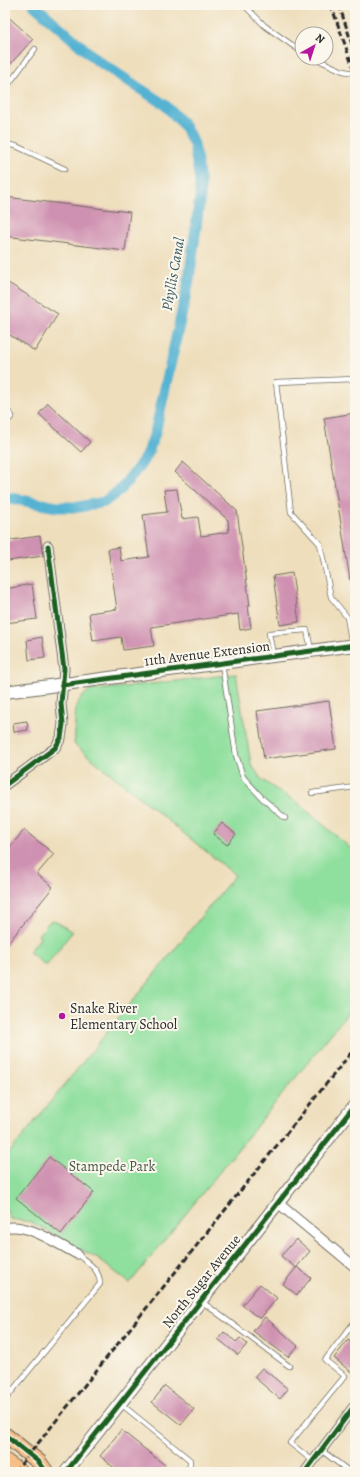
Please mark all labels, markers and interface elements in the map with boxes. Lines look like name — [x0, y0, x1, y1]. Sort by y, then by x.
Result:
north arrow — [294, 26, 334, 66]
text: N — [312, 30, 328, 47]
water label: Phyllis Canal — [157, 235, 189, 312]
street label: 11th Avenue Extension — [143, 636, 271, 671]
place label: Snake River Elementary School — [70, 999, 178, 1034]
marker: Snake River Elementary School — [57, 1011, 67, 1021]
park label: Stampede Park — [69, 1157, 155, 1176]
street label: North Sugar Avenue — [158, 1231, 245, 1332]

